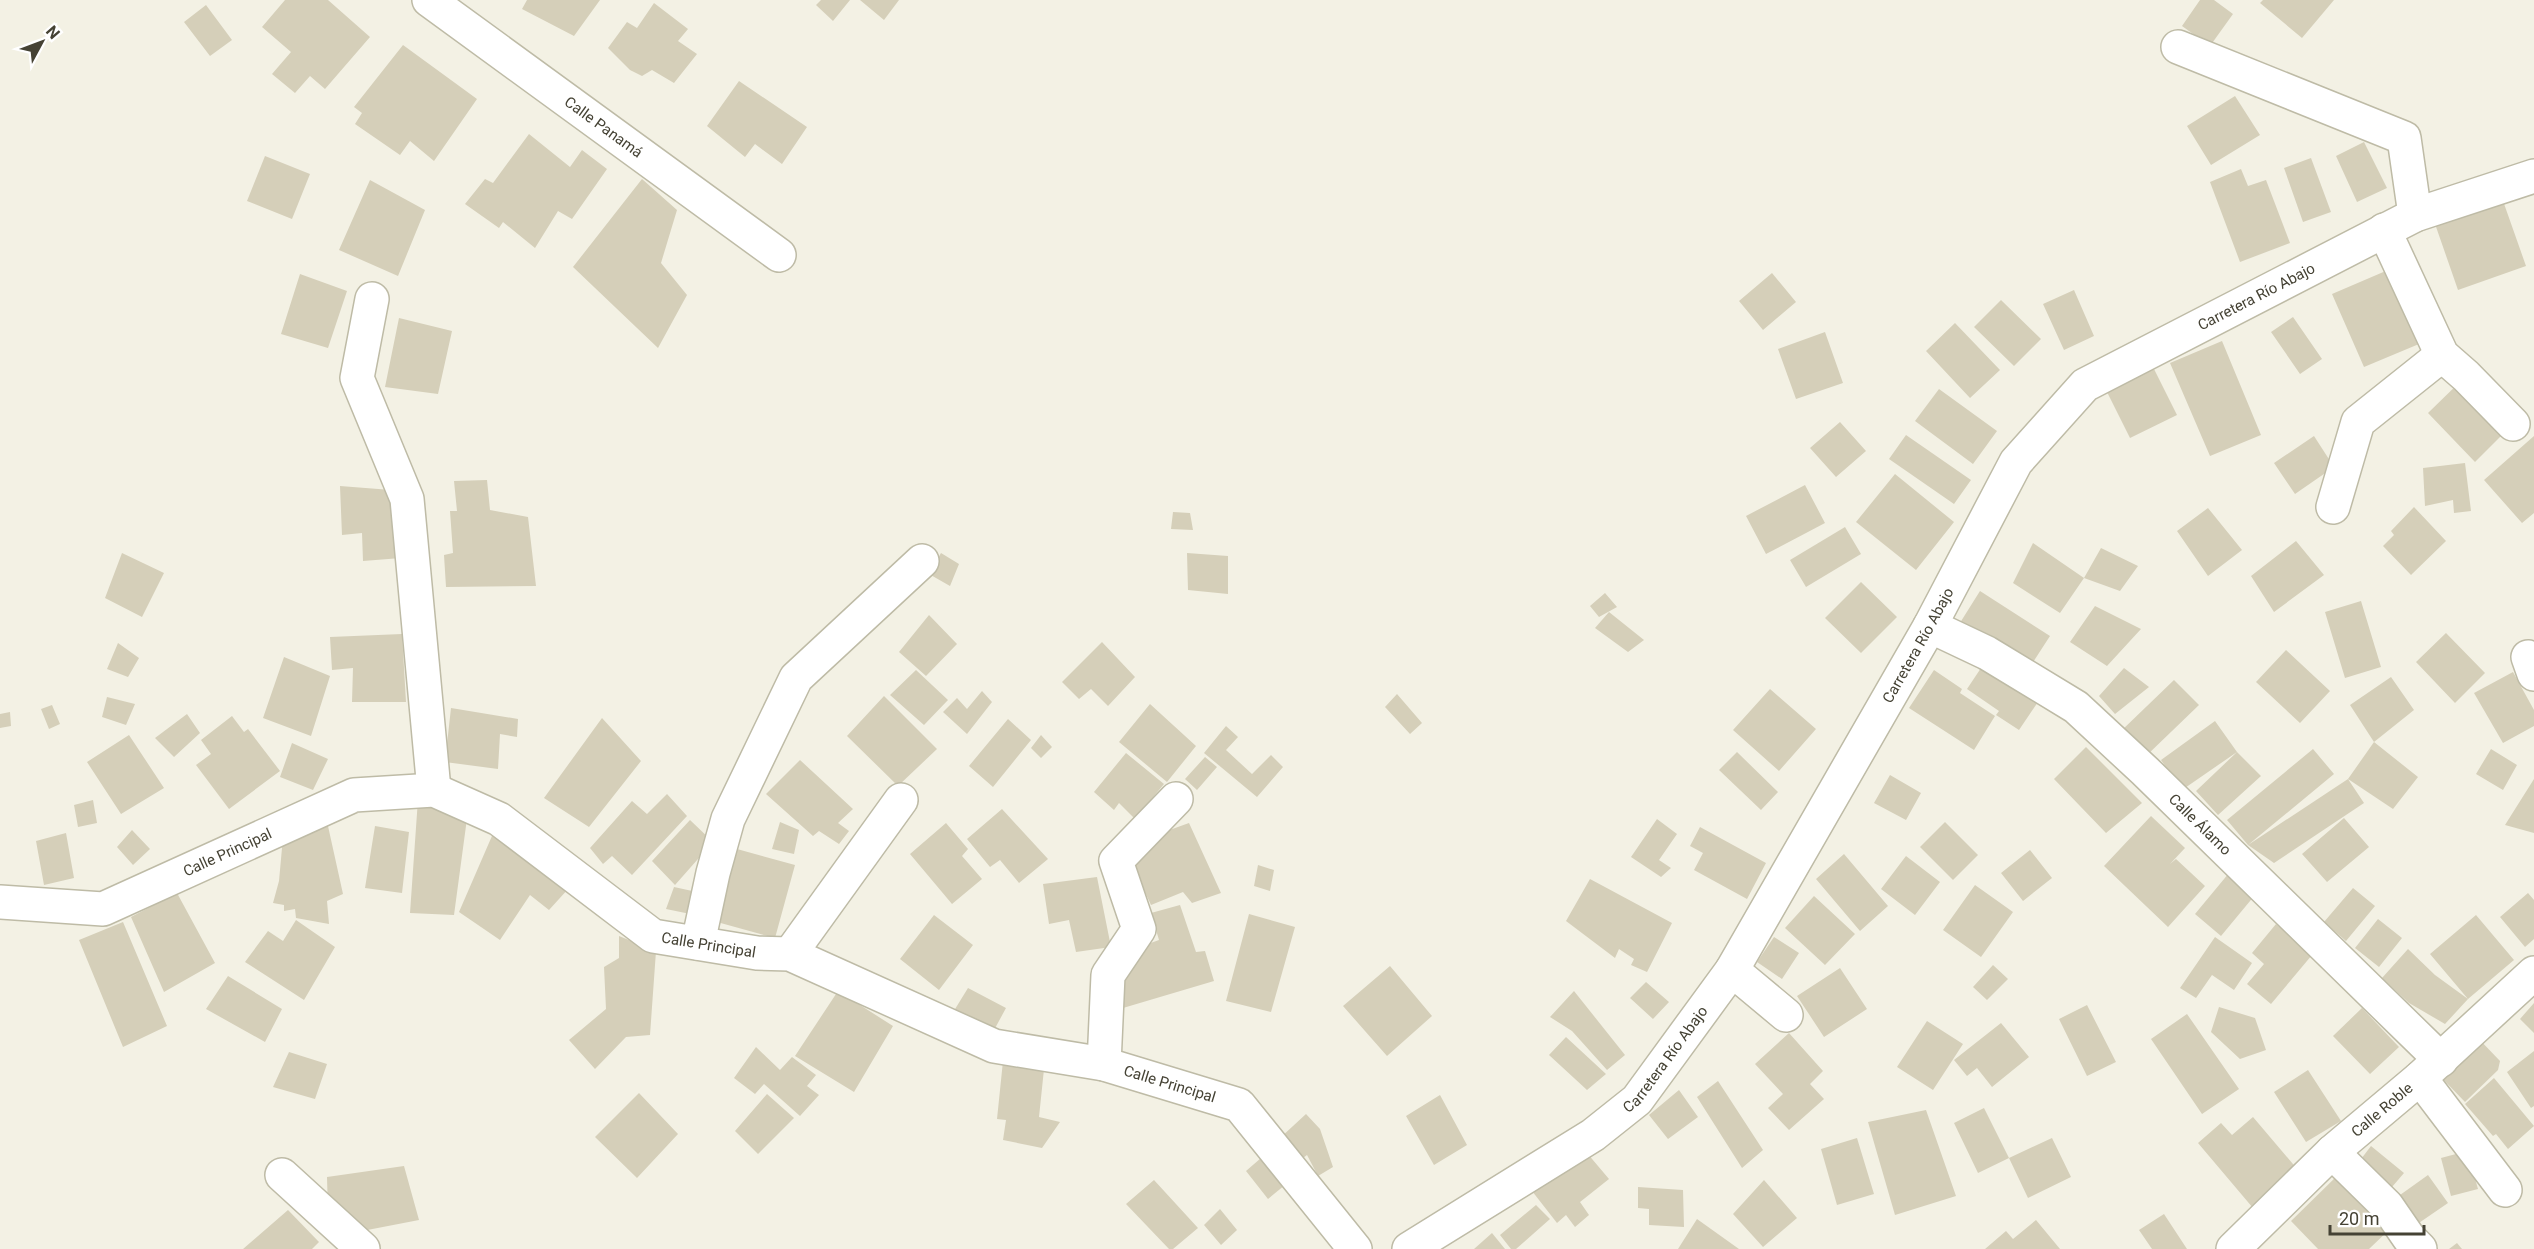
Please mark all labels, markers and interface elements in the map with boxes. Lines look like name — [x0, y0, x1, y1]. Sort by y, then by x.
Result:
north arrow — [12, 12, 72, 72]
text: N — [42, 22, 64, 43]
street label: Calle Panamá — [561, 93, 646, 162]
street label: Carretera Río Abajo — [2195, 259, 2318, 334]
street label: Carretera Río Abajo — [1879, 585, 1958, 706]
street label: Calle Álamo — [2165, 790, 2235, 859]
street label: Calle Principal — [180, 825, 275, 880]
street label: Calle Principal — [660, 929, 757, 962]
street label: Carretera Río Abajo — [1619, 1003, 1712, 1117]
street label: Calle Principal — [1122, 1062, 1218, 1106]
street label: Calle Roble — [2348, 1079, 2417, 1141]
scale bar — [2330, 1198, 2424, 1236]
text: 20 m — [2339, 1208, 2379, 1229]

